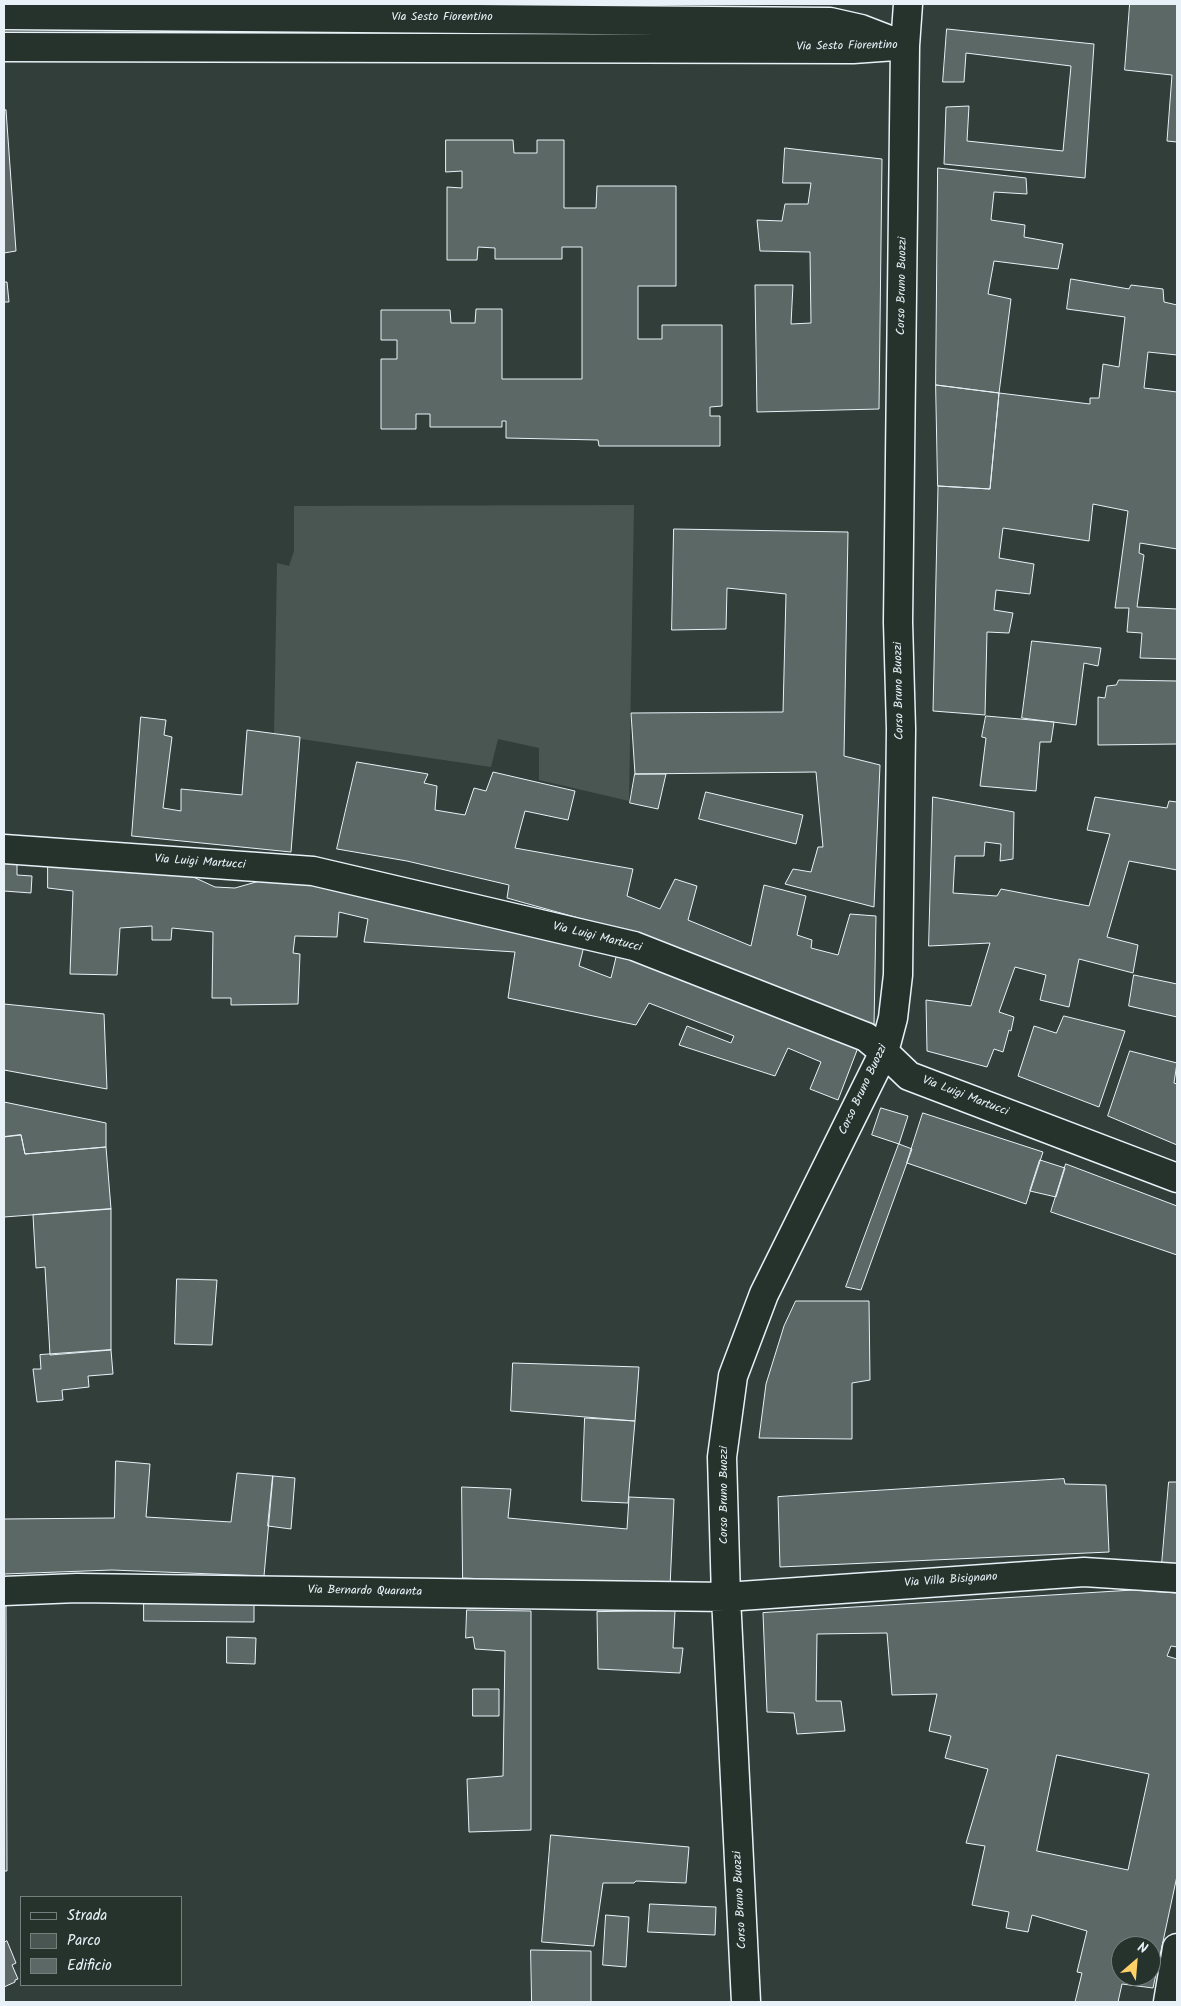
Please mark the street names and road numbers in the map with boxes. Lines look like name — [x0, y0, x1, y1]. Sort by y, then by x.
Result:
street label: Via Sesto Fiorentino — [391, 11, 493, 25]
street label: Via Sesto Fiorentino — [796, 39, 898, 55]
street label: Corso Bruno Buozzi — [895, 237, 911, 335]
street label: Corso Bruno Buozzi — [892, 642, 908, 740]
street label: Via Luigi Martucci — [154, 853, 246, 873]
street label: Via Luigi Martucci — [551, 920, 643, 956]
street label: Corso Bruno Buozzi — [837, 1042, 891, 1138]
street label: Via Luigi Martucci — [920, 1074, 1010, 1120]
street label: Corso Bruno Buozzi — [718, 1446, 732, 1544]
street label: Via Villa Bisignano — [904, 1571, 998, 1591]
street label: Via Bernardo Quaranta — [308, 1584, 422, 1600]
street label: Corso Bruno Buozzi — [731, 1851, 751, 1949]

